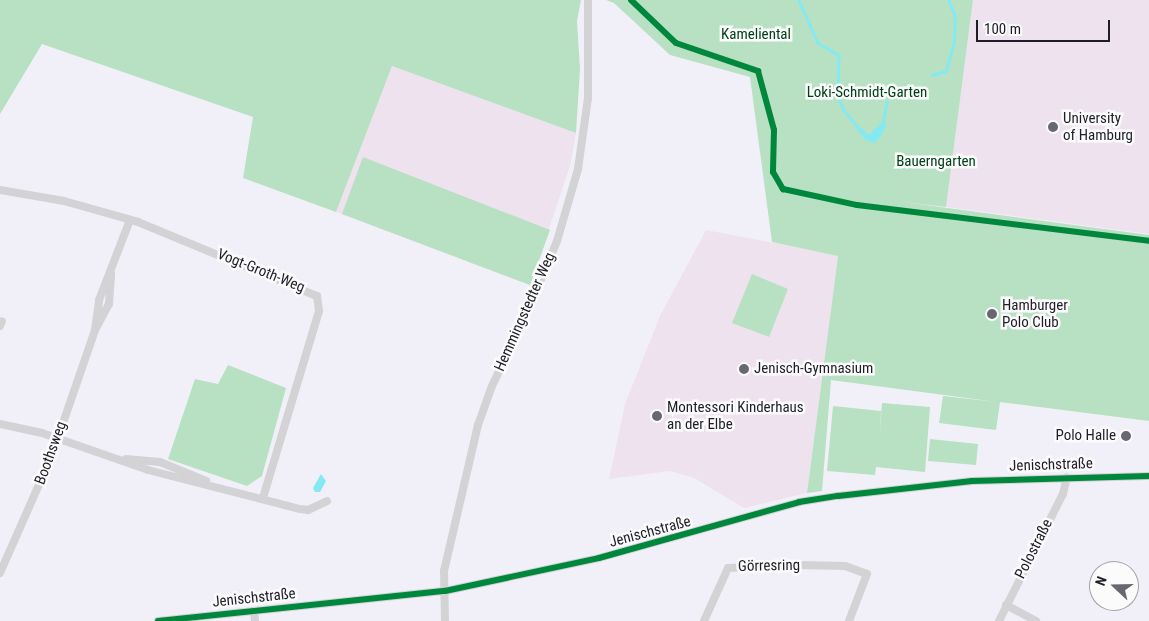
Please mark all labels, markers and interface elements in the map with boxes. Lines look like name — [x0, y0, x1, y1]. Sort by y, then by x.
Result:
scale bar — [979, 10, 1113, 42]
text: 100 m — [984, 20, 1021, 38]
park label: Kameliental — [721, 26, 791, 44]
park label: Loki-Schmidt-Garten — [807, 84, 927, 102]
place label: University of Hamburg — [1063, 109, 1133, 144]
marker: University of Hamburg — [1047, 121, 1059, 133]
park label: Bauerngarten — [896, 153, 976, 171]
street label: Vogt-Groth-Weg — [215, 245, 307, 297]
street label: Hemmingstedter Weg — [491, 250, 559, 374]
place label: Hamburger Polo Club — [1002, 296, 1068, 331]
marker: Hamburger Polo Club — [986, 308, 998, 320]
place label: Jenisch-Gymnasium — [754, 360, 873, 378]
marker: Jenisch-Gymnasium — [738, 363, 750, 375]
place label: Montessori Kinderhaus an der Elbe — [667, 398, 804, 433]
marker: Montessori Kinderhaus an der Elbe — [651, 410, 663, 422]
street label: Boothsweg — [31, 419, 71, 487]
place label: Polo Halle — [1055, 427, 1116, 445]
marker: Polo Halle — [1120, 430, 1132, 442]
street label: Jenischstraße — [1009, 455, 1093, 475]
street label: Jenischstraße — [607, 512, 693, 552]
street label: Polostraße — [1011, 516, 1057, 582]
street label: Görresring — [738, 556, 800, 576]
north arrow — [1089, 561, 1139, 611]
text: N — [1092, 574, 1110, 588]
street label: Jenischstraße — [211, 585, 297, 611]

